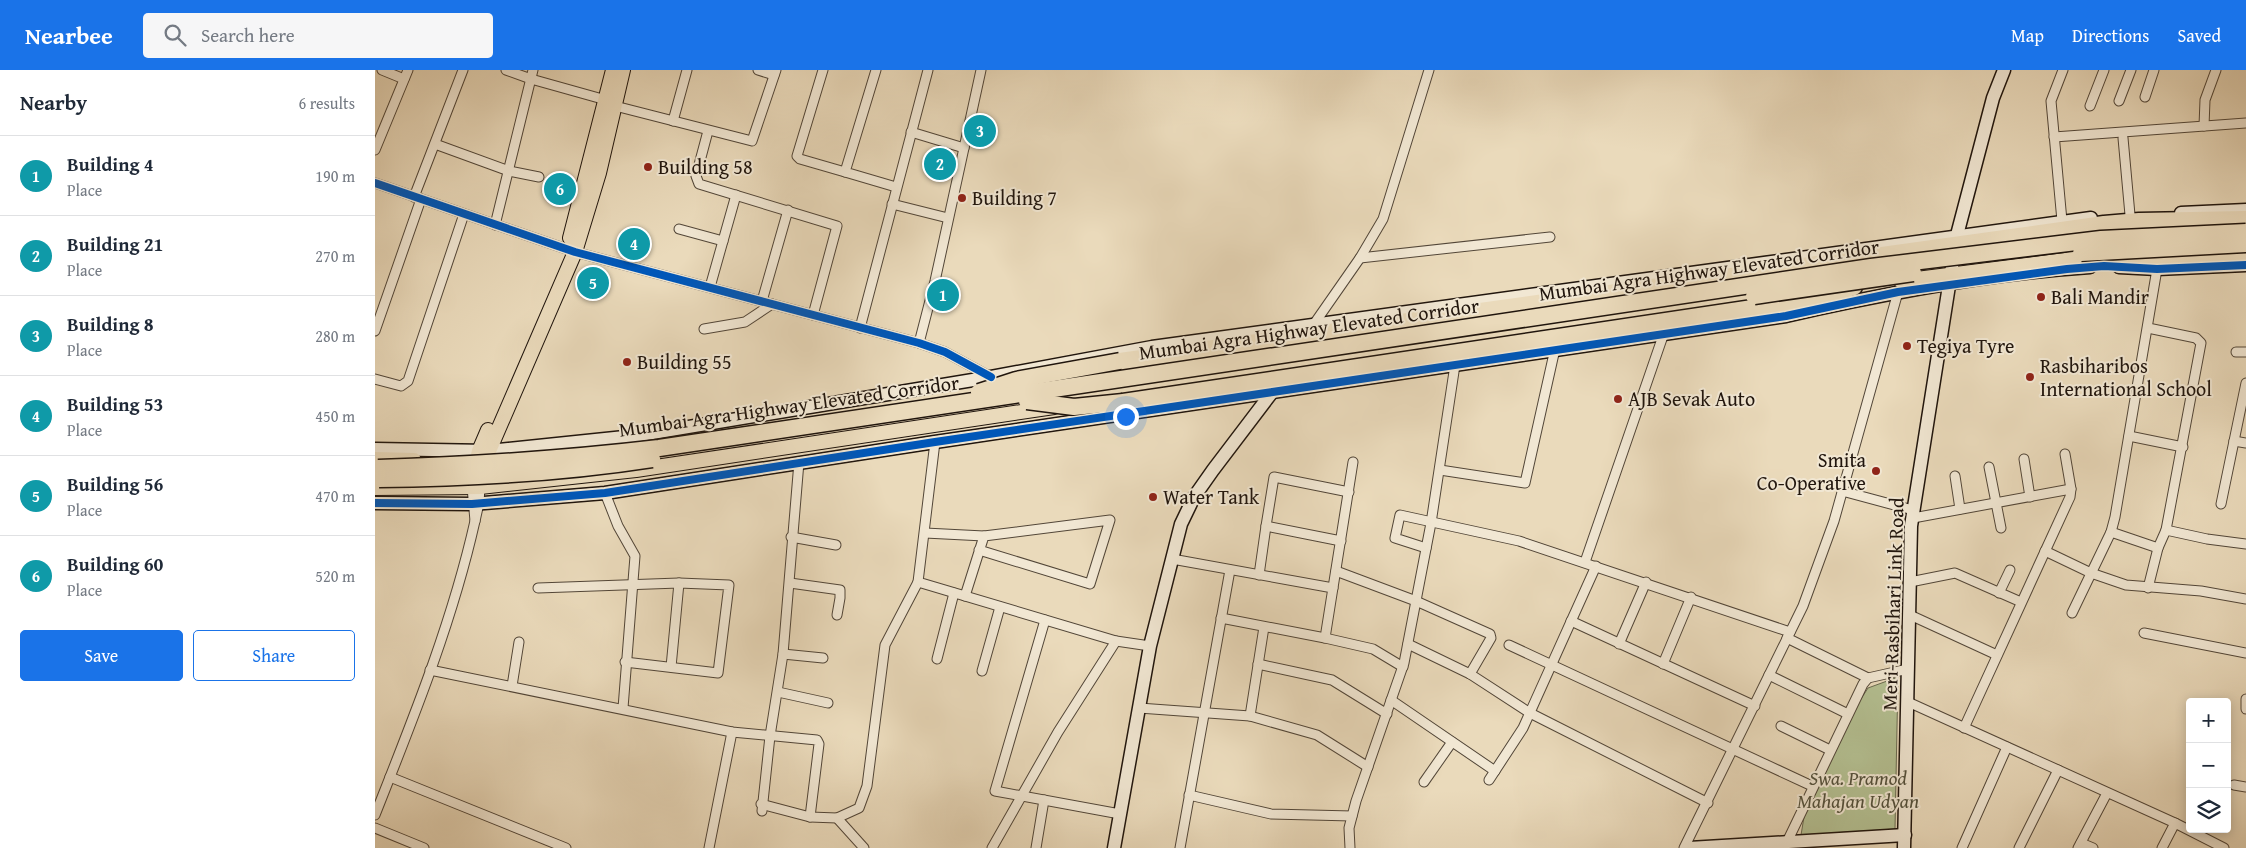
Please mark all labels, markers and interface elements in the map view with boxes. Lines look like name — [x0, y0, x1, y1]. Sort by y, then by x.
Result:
search box — [143, 13, 493, 58]
text: Nearbee — [25, 18, 113, 53]
icon: search — [161, 21, 189, 49]
text: Search here — [201, 21, 295, 49]
text: Map — [2011, 22, 2044, 49]
text: Directions — [2072, 22, 2149, 49]
text: Saved — [2177, 22, 2221, 49]
text: Nearby — [20, 87, 87, 118]
text: 6 results — [298, 91, 355, 115]
pin: 3 — [964, 112, 996, 150]
pin: 2 — [924, 145, 956, 183]
text: Building 4 — [67, 150, 153, 178]
place label: Building 58 — [658, 152, 753, 181]
marker: Building 58 — [642, 161, 654, 173]
text: 1 — [32, 164, 40, 188]
text: 190 m — [315, 164, 355, 188]
pin: 6 — [544, 170, 576, 208]
text: Place — [67, 178, 102, 202]
place label: Building 7 — [972, 183, 1057, 212]
marker: Building 7 — [956, 192, 968, 204]
pin: 4 — [618, 225, 650, 263]
text: Building 21 — [67, 230, 163, 258]
street label: Mumbai Agra Highway Elevated Corridor — [1537, 231, 1881, 308]
text: 2 — [32, 244, 40, 268]
text: 270 m — [315, 244, 355, 268]
text: Place — [67, 258, 102, 282]
pin: 5 — [577, 264, 609, 302]
pin: 1 — [927, 276, 959, 314]
place label: Bali Mandir — [2051, 282, 2149, 311]
street label: Mumbai Agra Highway Elevated Corridor — [1137, 290, 1481, 367]
marker: Bali Mandir — [2035, 291, 2047, 303]
text: Building 8 — [67, 310, 153, 338]
text: 3 — [32, 324, 40, 348]
text: 280 m — [315, 324, 355, 348]
place label: Tegiya Tyre — [1917, 331, 2014, 360]
text: Place — [67, 338, 102, 362]
marker: Tegiya Tyre — [1901, 340, 1913, 352]
place label: Building 55 — [637, 347, 732, 376]
place label: Rasbiharibos International School — [2040, 351, 2212, 403]
marker: Building 55 — [621, 356, 633, 368]
street label: Mumbai Agra Highway Elevated Corridor — [617, 367, 961, 444]
marker: Rasbiharibos International School — [2024, 371, 2036, 383]
place label: AJB Sevak Auto — [1628, 384, 1755, 413]
text: Building 53 — [67, 390, 163, 418]
marker: AJB Sevak Auto — [1612, 393, 1624, 405]
text: 4 — [32, 404, 40, 428]
text: 450 m — [315, 404, 355, 428]
your location — [1113, 404, 1139, 430]
text: Place — [67, 418, 102, 442]
place label: Smita Co-Operative — [1757, 445, 1867, 497]
marker: Smita Co-Operative — [1870, 465, 1882, 477]
text: Building 56 — [67, 470, 163, 498]
place label: Water Tank — [1163, 482, 1260, 511]
text: 5 — [32, 484, 40, 508]
text: 470 m — [315, 484, 355, 508]
marker: Water Tank — [1147, 491, 1159, 503]
street label: Meri-Rasbihari Link Road — [1874, 497, 1911, 711]
text: Place — [67, 498, 102, 522]
text: Building 60 — [67, 550, 163, 578]
text: 6 — [32, 564, 40, 588]
text: 520 m — [315, 564, 355, 588]
text: Place — [67, 578, 102, 602]
button: Save — [20, 630, 183, 681]
button: Share — [193, 630, 355, 681]
map controls — [2186, 698, 2231, 833]
button: + — [2186, 698, 2231, 743]
button: − — [2186, 743, 2231, 788]
park label: Swa. Pramod Mahajan Udyan — [1797, 763, 1919, 815]
button: layers — [2186, 788, 2231, 833]

